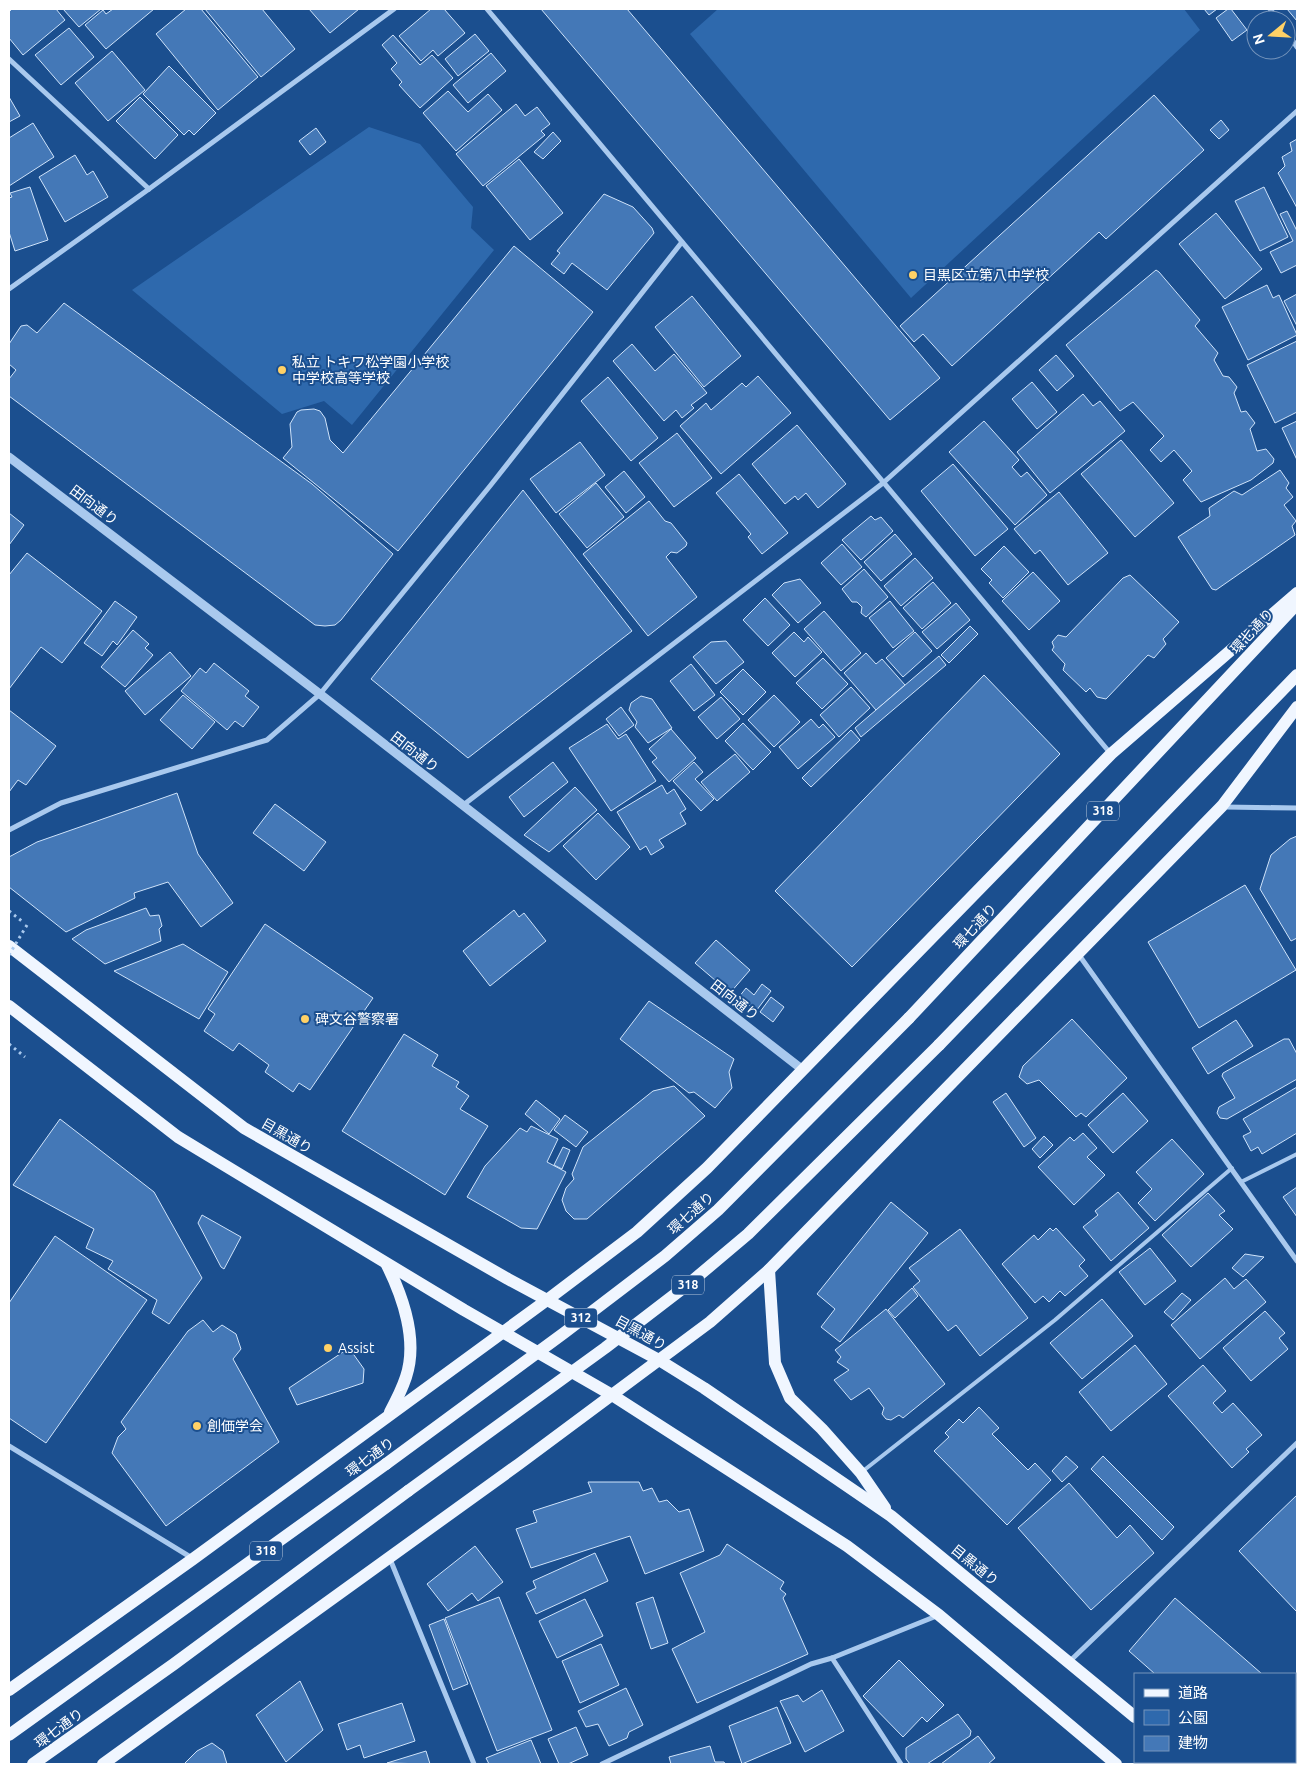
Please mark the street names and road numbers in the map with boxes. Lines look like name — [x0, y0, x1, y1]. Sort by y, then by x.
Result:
street label: 田向通り — [67, 482, 121, 528]
street label: 環七通り — [1227, 605, 1277, 657]
street label: 田向通り — [388, 728, 442, 776]
road number: 318 — [1087, 801, 1119, 820]
street label: 環七通り — [950, 900, 1000, 952]
street label: 田向通り — [708, 976, 762, 1024]
street label: 目黒通り — [259, 1115, 315, 1157]
street label: 環七通り — [665, 1189, 717, 1237]
road number: 318 — [672, 1276, 704, 1294]
road number: 312 — [565, 1309, 597, 1328]
street label: 目黒通り — [613, 1312, 669, 1354]
street label: 環七通り — [343, 1434, 397, 1480]
street label: 目黒通り — [948, 1541, 1002, 1589]
road number: 318 — [250, 1542, 282, 1560]
street label: 環七通り — [32, 1705, 86, 1751]

